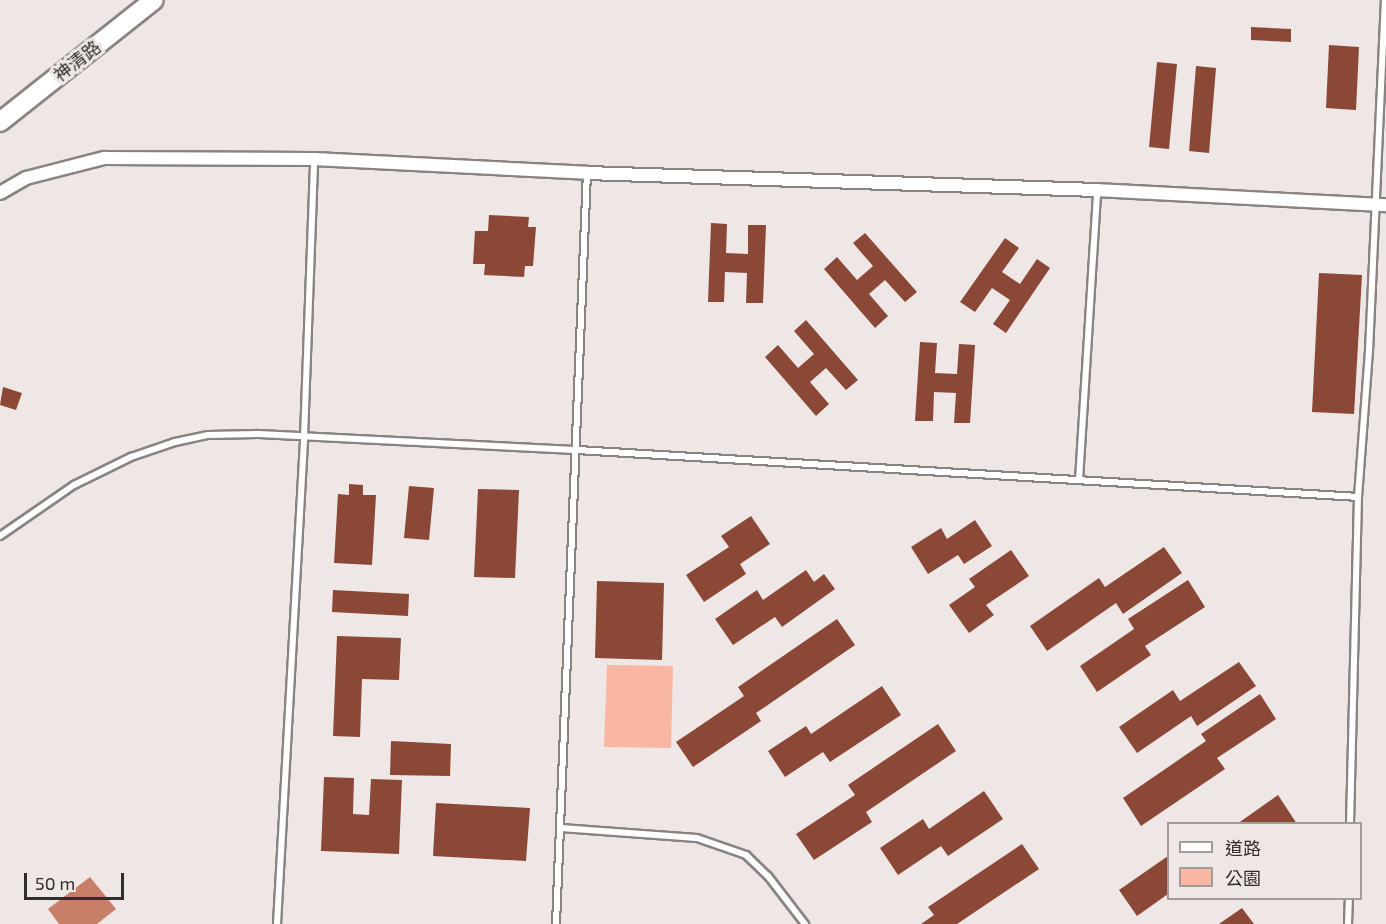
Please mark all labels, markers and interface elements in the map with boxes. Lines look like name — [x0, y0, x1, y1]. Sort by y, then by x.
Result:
street label: 神清路 — [49, 36, 105, 86]
legend — [1167, 822, 1362, 900]
text: 道路 — [1225, 837, 1261, 859]
scale bar — [27, 861, 128, 899]
text: 公園 — [1225, 867, 1261, 889]
text: 50 m — [35, 872, 75, 894]

